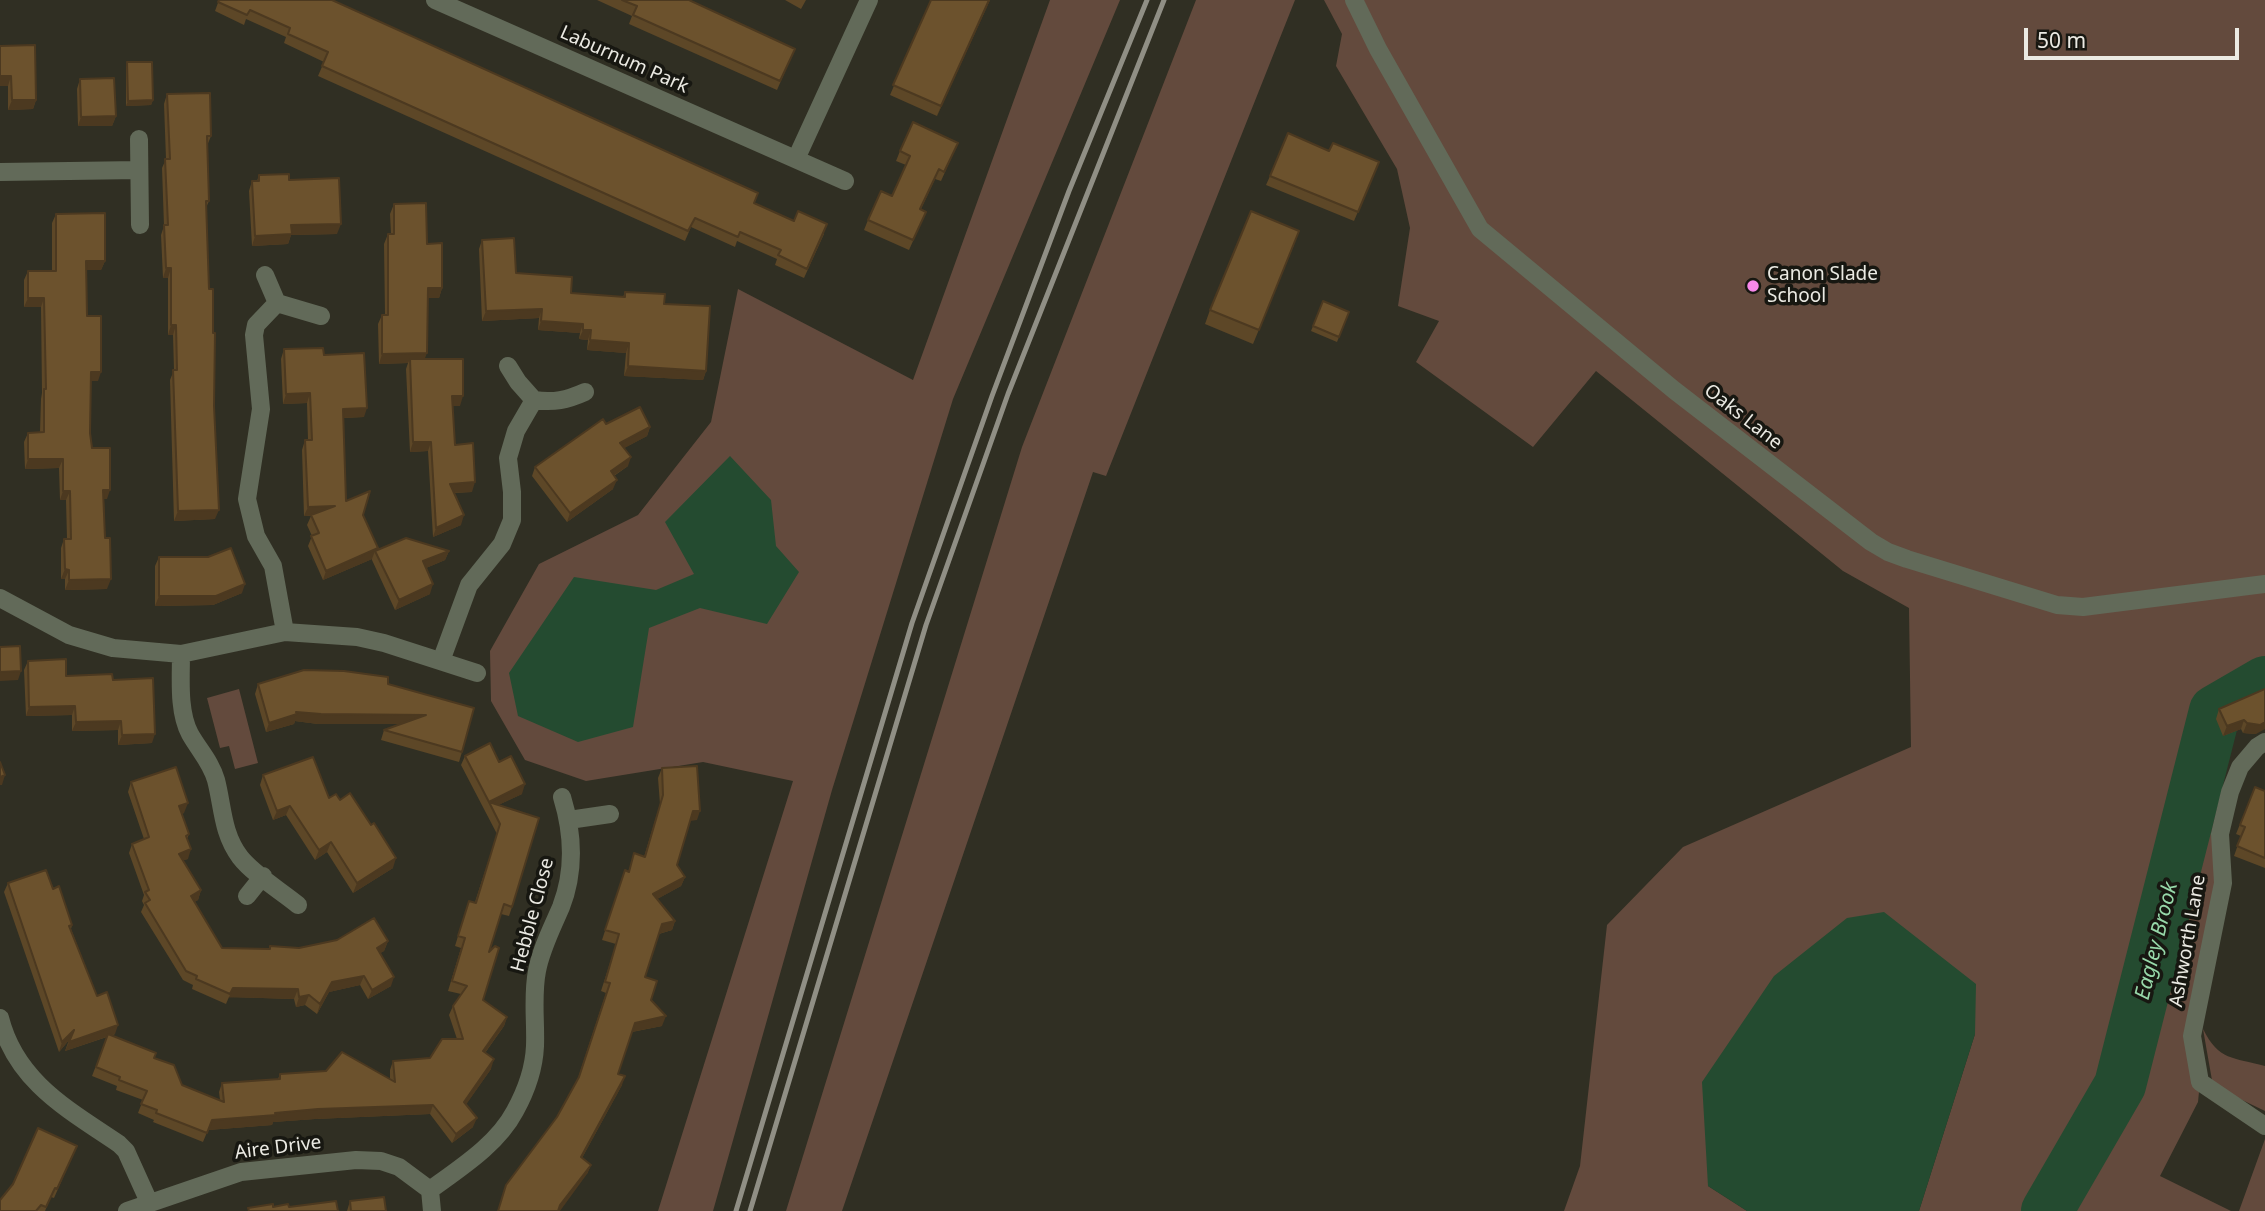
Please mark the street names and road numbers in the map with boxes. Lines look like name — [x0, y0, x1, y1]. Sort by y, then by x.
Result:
street label: Laburnum Park — [556, 21, 692, 99]
street label: Oaks Lane — [1699, 379, 1787, 455]
street label: Hebble Close — [507, 856, 559, 974]
street label: Ashworth Lane — [2165, 873, 2211, 1009]
street label: Aire Drive — [233, 1131, 323, 1165]

